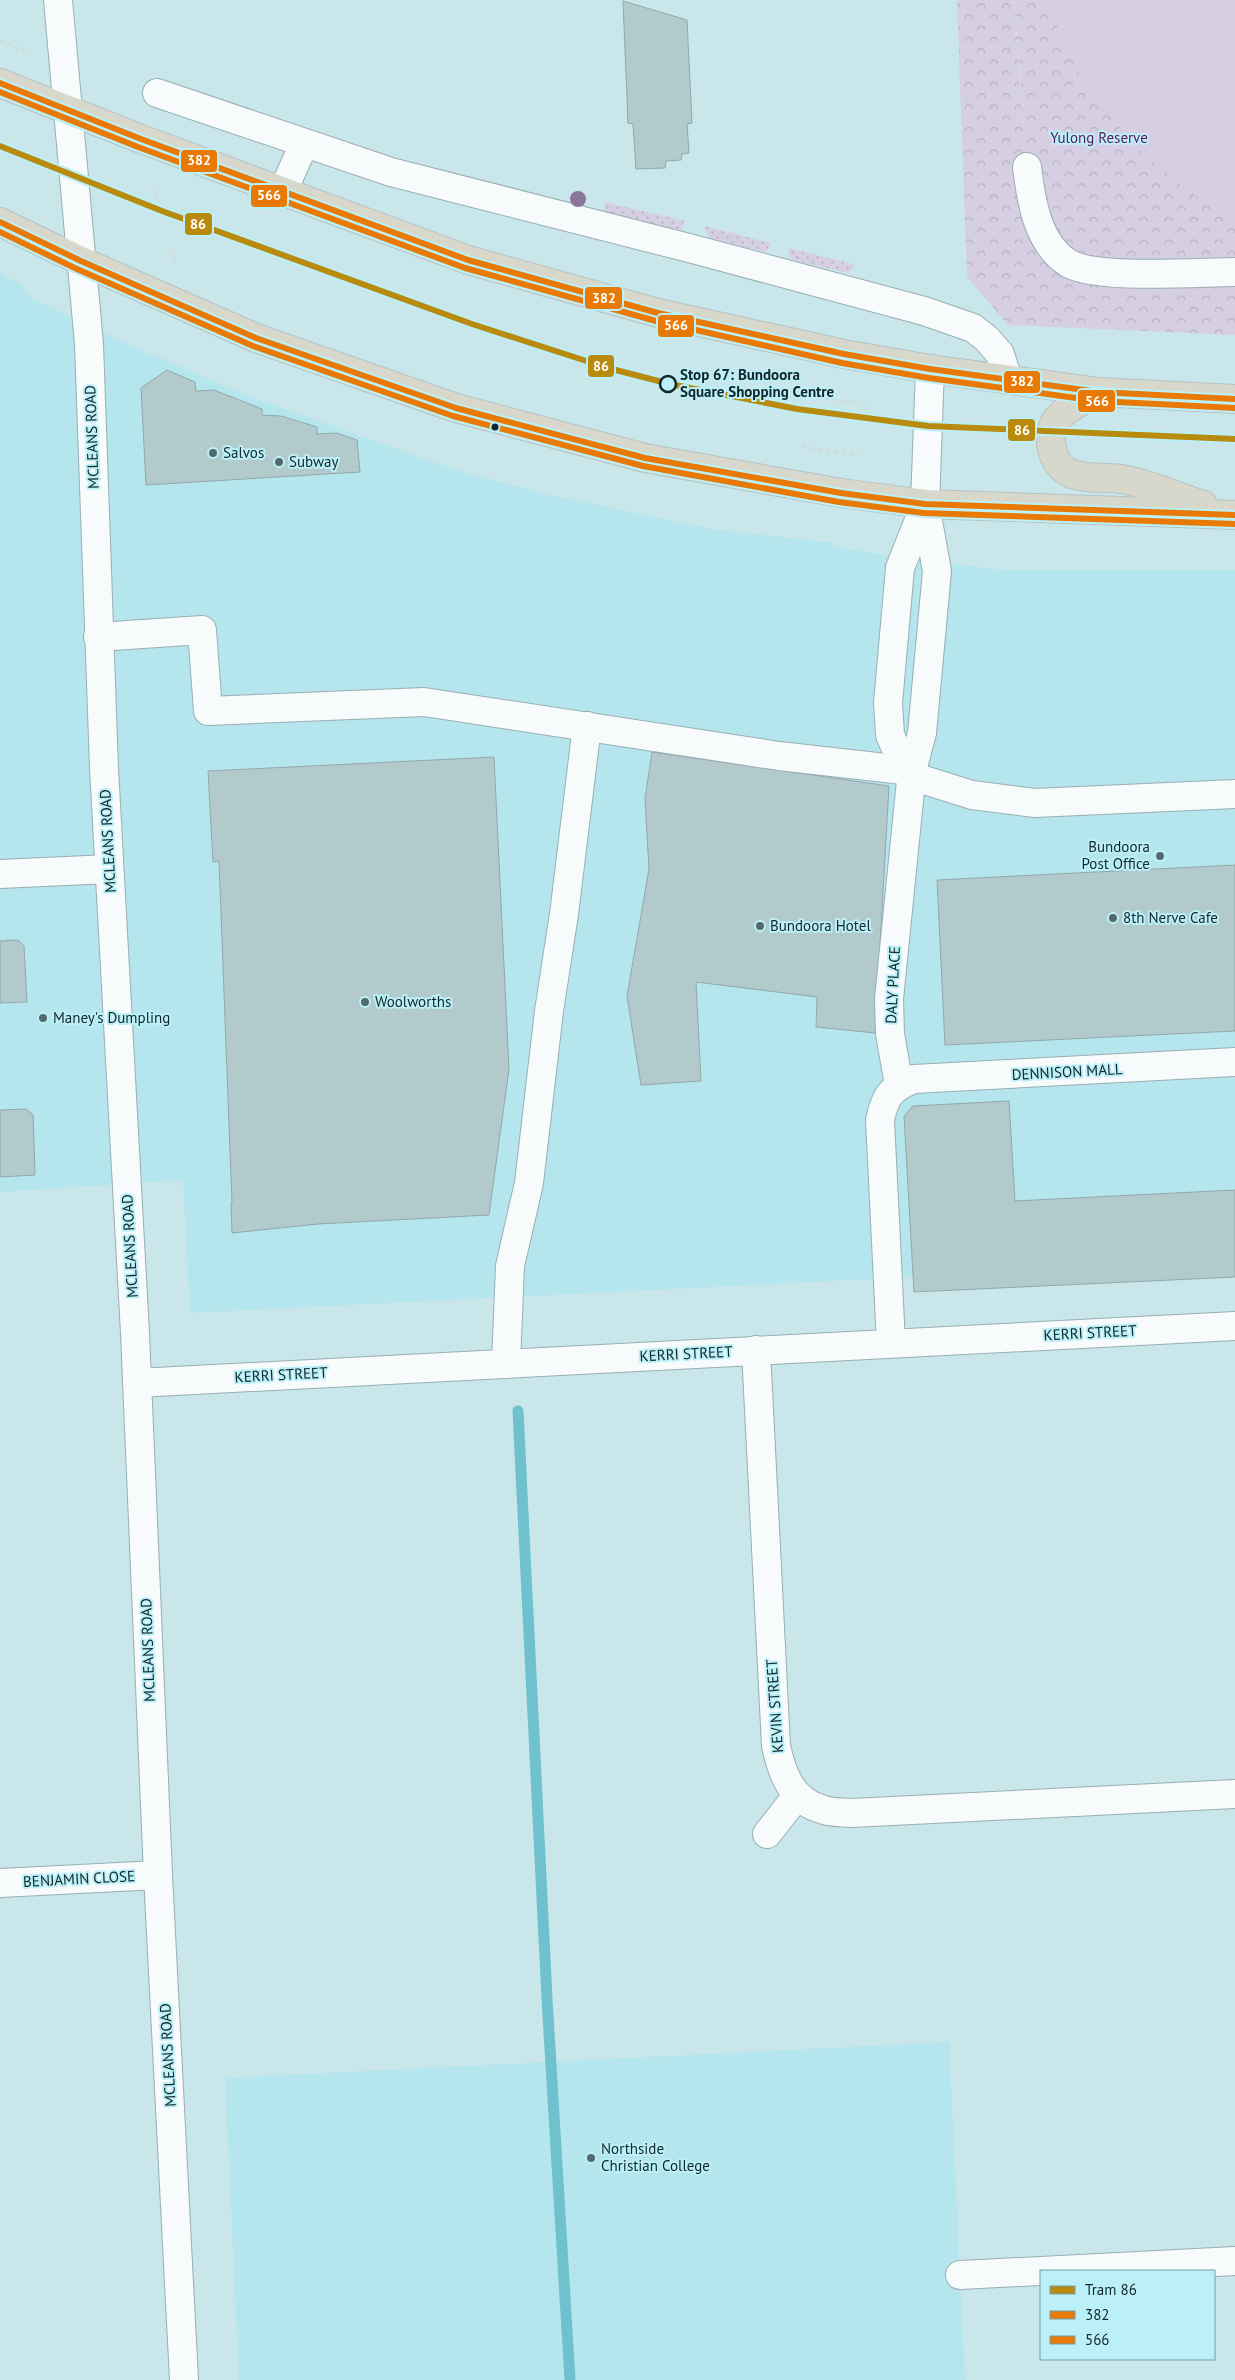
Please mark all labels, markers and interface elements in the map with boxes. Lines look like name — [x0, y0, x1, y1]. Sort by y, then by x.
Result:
park label: Yulong Reserve — [1050, 128, 1148, 147]
line badge: 382 — [180, 149, 218, 173]
text: 382 — [187, 151, 211, 169]
line badge: 566 — [250, 184, 288, 208]
text: 566 — [257, 186, 281, 204]
line badge: 86 — [184, 212, 213, 236]
text: 86 — [190, 215, 206, 233]
line badge: 382 — [584, 286, 623, 310]
text: 382 — [592, 289, 616, 307]
line badge: 566 — [657, 314, 695, 338]
text: 566 — [664, 316, 688, 334]
line badge: 86 — [587, 354, 615, 378]
text: 86 — [593, 357, 609, 375]
place label: Stop 67: Bundoora Square Shopping Centre — [680, 365, 835, 401]
line badge: 382 — [1003, 370, 1041, 394]
text: 382 — [1010, 372, 1034, 390]
marker: Stop 67: Bundoora Square Shopping Centre — [659, 375, 677, 393]
street label: MCLEANS ROAD — [80, 385, 103, 489]
line badge: 566 — [1077, 389, 1116, 413]
text: 566 — [1085, 392, 1109, 410]
line badge: 86 — [1007, 418, 1036, 442]
text: 86 — [1014, 421, 1030, 439]
unlabelled marker — [490, 422, 500, 432]
place label: Salvos — [223, 443, 264, 462]
marker: Salvos — [207, 447, 219, 459]
place label: Subway — [289, 452, 338, 471]
marker: Subway — [273, 456, 285, 468]
street label: MCLEANS ROAD — [95, 789, 120, 893]
place label: Bundoora Post Office — [1082, 837, 1150, 873]
marker: Bundoora Post Office — [1154, 850, 1166, 862]
place label: 8th Nerve Cafe — [1123, 908, 1218, 927]
marker: 8th Nerve Cafe — [1107, 912, 1119, 924]
place label: Bundoora Hotel — [770, 916, 871, 935]
marker: Bundoora Hotel — [754, 920, 766, 932]
street label: DALY PLACE — [881, 946, 904, 1024]
place label: Woolworths — [375, 992, 451, 1011]
marker: Woolworths — [359, 996, 371, 1008]
place label: Maney's Dumpling — [53, 1008, 170, 1027]
marker: Maney's Dumpling — [37, 1012, 49, 1024]
street label: DENNISON MALL — [1011, 1059, 1123, 1084]
street label: MCLEANS ROAD — [117, 1194, 142, 1298]
street label: KERRI STREET — [1043, 1321, 1138, 1344]
street label: KERRI STREET — [639, 1342, 734, 1365]
street label: KERRI STREET — [234, 1363, 329, 1386]
street label: MCLEANS ROAD — [136, 1598, 159, 1702]
street label: KEVIN STREET — [762, 1658, 787, 1753]
street label: BENJAMIN CLOSE — [23, 1866, 135, 1891]
street label: MCLEANS ROAD — [155, 2003, 180, 2107]
place label: Northside Christian College — [601, 2139, 710, 2175]
marker: Northside Christian College — [585, 2152, 597, 2164]
legend — [1040, 2270, 1215, 2360]
text: Tram 86 — [1085, 2280, 1137, 2299]
text: 382 — [1085, 2305, 1110, 2324]
text: 566 — [1085, 2330, 1110, 2349]

